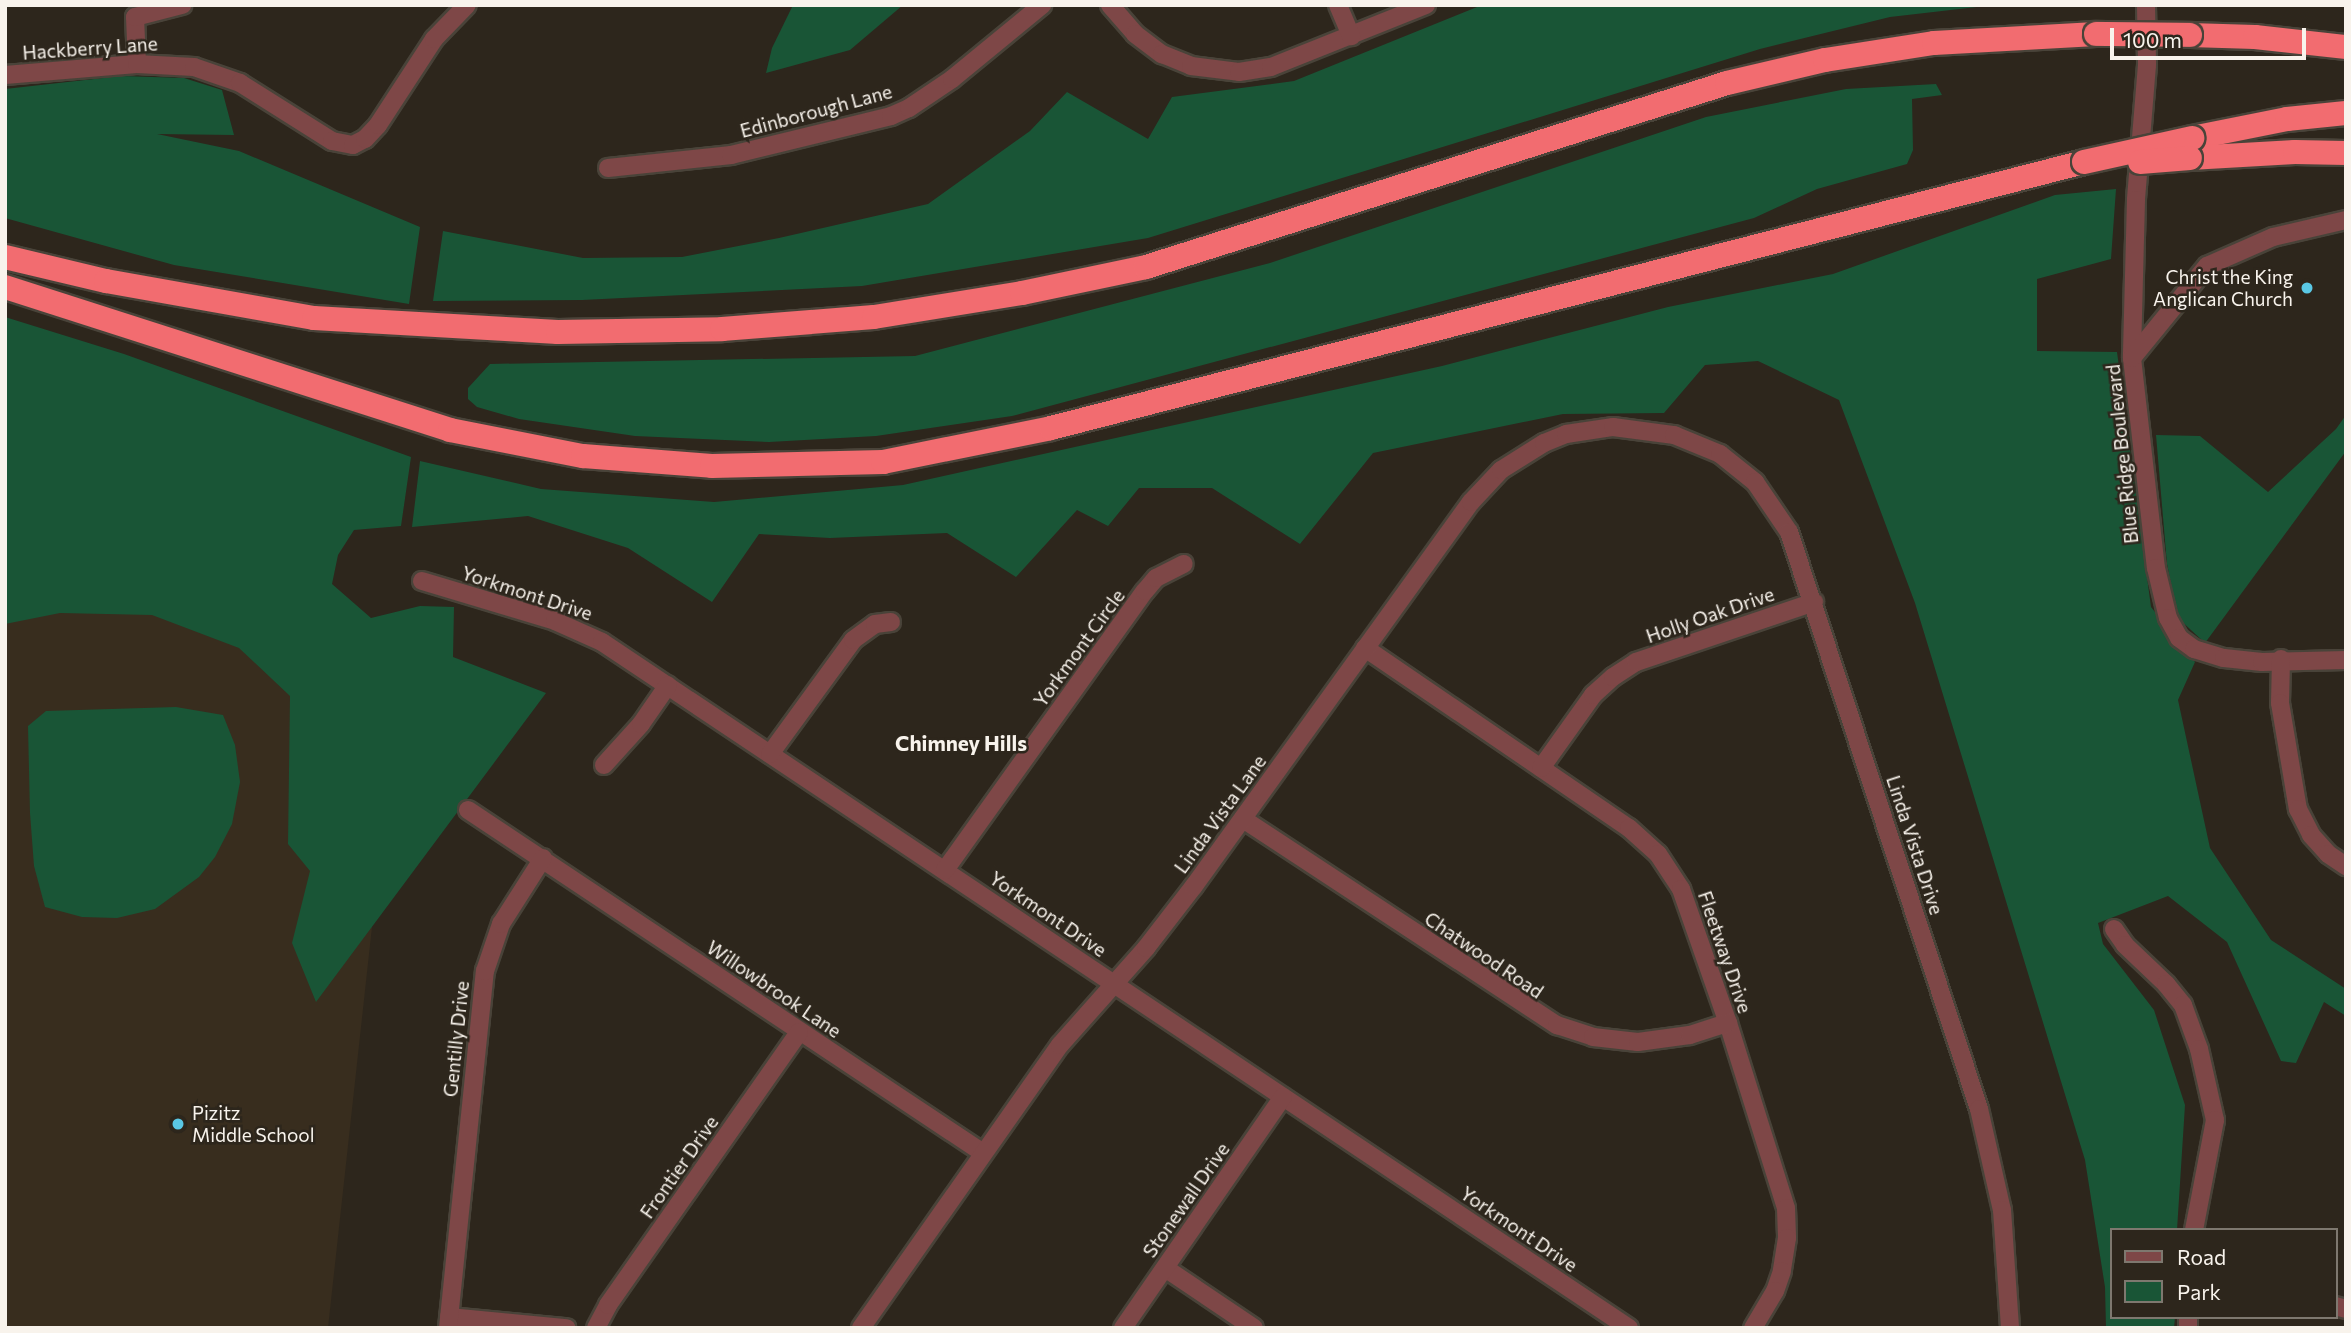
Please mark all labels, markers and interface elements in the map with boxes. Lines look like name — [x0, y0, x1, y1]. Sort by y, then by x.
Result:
scale bar — [2113, 14, 2309, 58]
text: 100 m — [2123, 27, 2182, 52]
street label: Hackberry Lane — [22, 32, 158, 64]
street label: Edinborough Lane — [738, 80, 894, 142]
place label: Christ the King Anglican Church — [2153, 266, 2293, 310]
marker: Christ the King Anglican Church — [2299, 280, 2315, 296]
street label: Blue Ridge Boulevard — [2101, 363, 2143, 545]
street label: Yorkmont Drive — [459, 561, 595, 625]
street label: Holly Oak Drive — [1643, 582, 1777, 648]
street label: Yorkmont Circle — [1029, 585, 1129, 711]
district label: Chimney Hills — [895, 730, 1027, 756]
street label: Linda Vista Lane — [1169, 750, 1271, 878]
street label: Linda Vista Drive — [1882, 773, 1948, 917]
street label: Yorkmont Drive — [985, 867, 1111, 961]
street label: Fleetway Drive — [1693, 888, 1757, 1016]
street label: Chatwood Road — [1420, 907, 1548, 1003]
street label: Willowbrook Lane — [703, 936, 845, 1042]
street label: Gentilly Drive — [439, 980, 473, 1098]
place label: Pizitz Middle School — [192, 1102, 314, 1146]
street label: Frontier Drive — [635, 1111, 723, 1223]
marker: Pizitz Middle School — [170, 1116, 186, 1132]
street label: Stonewall Drive — [1138, 1138, 1234, 1262]
street label: Yorkmont Drive — [1456, 1182, 1582, 1276]
legend — [2110, 1228, 2337, 1319]
text: Road — [2177, 1244, 2226, 1269]
text: Park — [2177, 1279, 2221, 1304]

